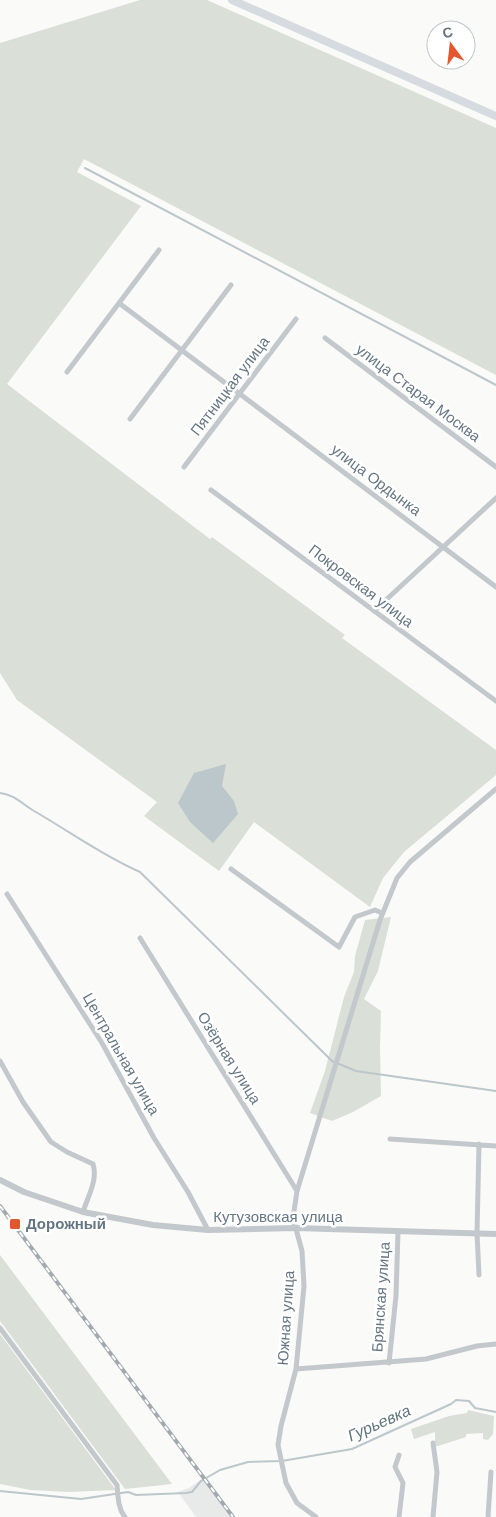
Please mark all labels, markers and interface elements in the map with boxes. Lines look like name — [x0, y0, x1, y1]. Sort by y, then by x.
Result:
north arrow — [426, 20, 476, 70]
text: С — [440, 22, 455, 42]
street label: Пятницкая улица — [186, 332, 274, 440]
street label: улица Старая Москва — [352, 340, 485, 447]
street label: улица Ордынка — [327, 440, 426, 521]
street label: Покровская улица — [305, 540, 418, 632]
street label: Центральная улица — [78, 989, 164, 1119]
street label: Озёрная улица — [193, 1008, 266, 1108]
street label: Кутузовская улица — [213, 1207, 344, 1227]
place label: Дорожный — [26, 1214, 106, 1234]
marker: Дорожный — [8, 1217, 22, 1231]
street label: Брянская улица — [367, 1241, 395, 1353]
street label: Южная улица — [273, 1269, 299, 1366]
water label: Гурьевка — [344, 1400, 414, 1446]

